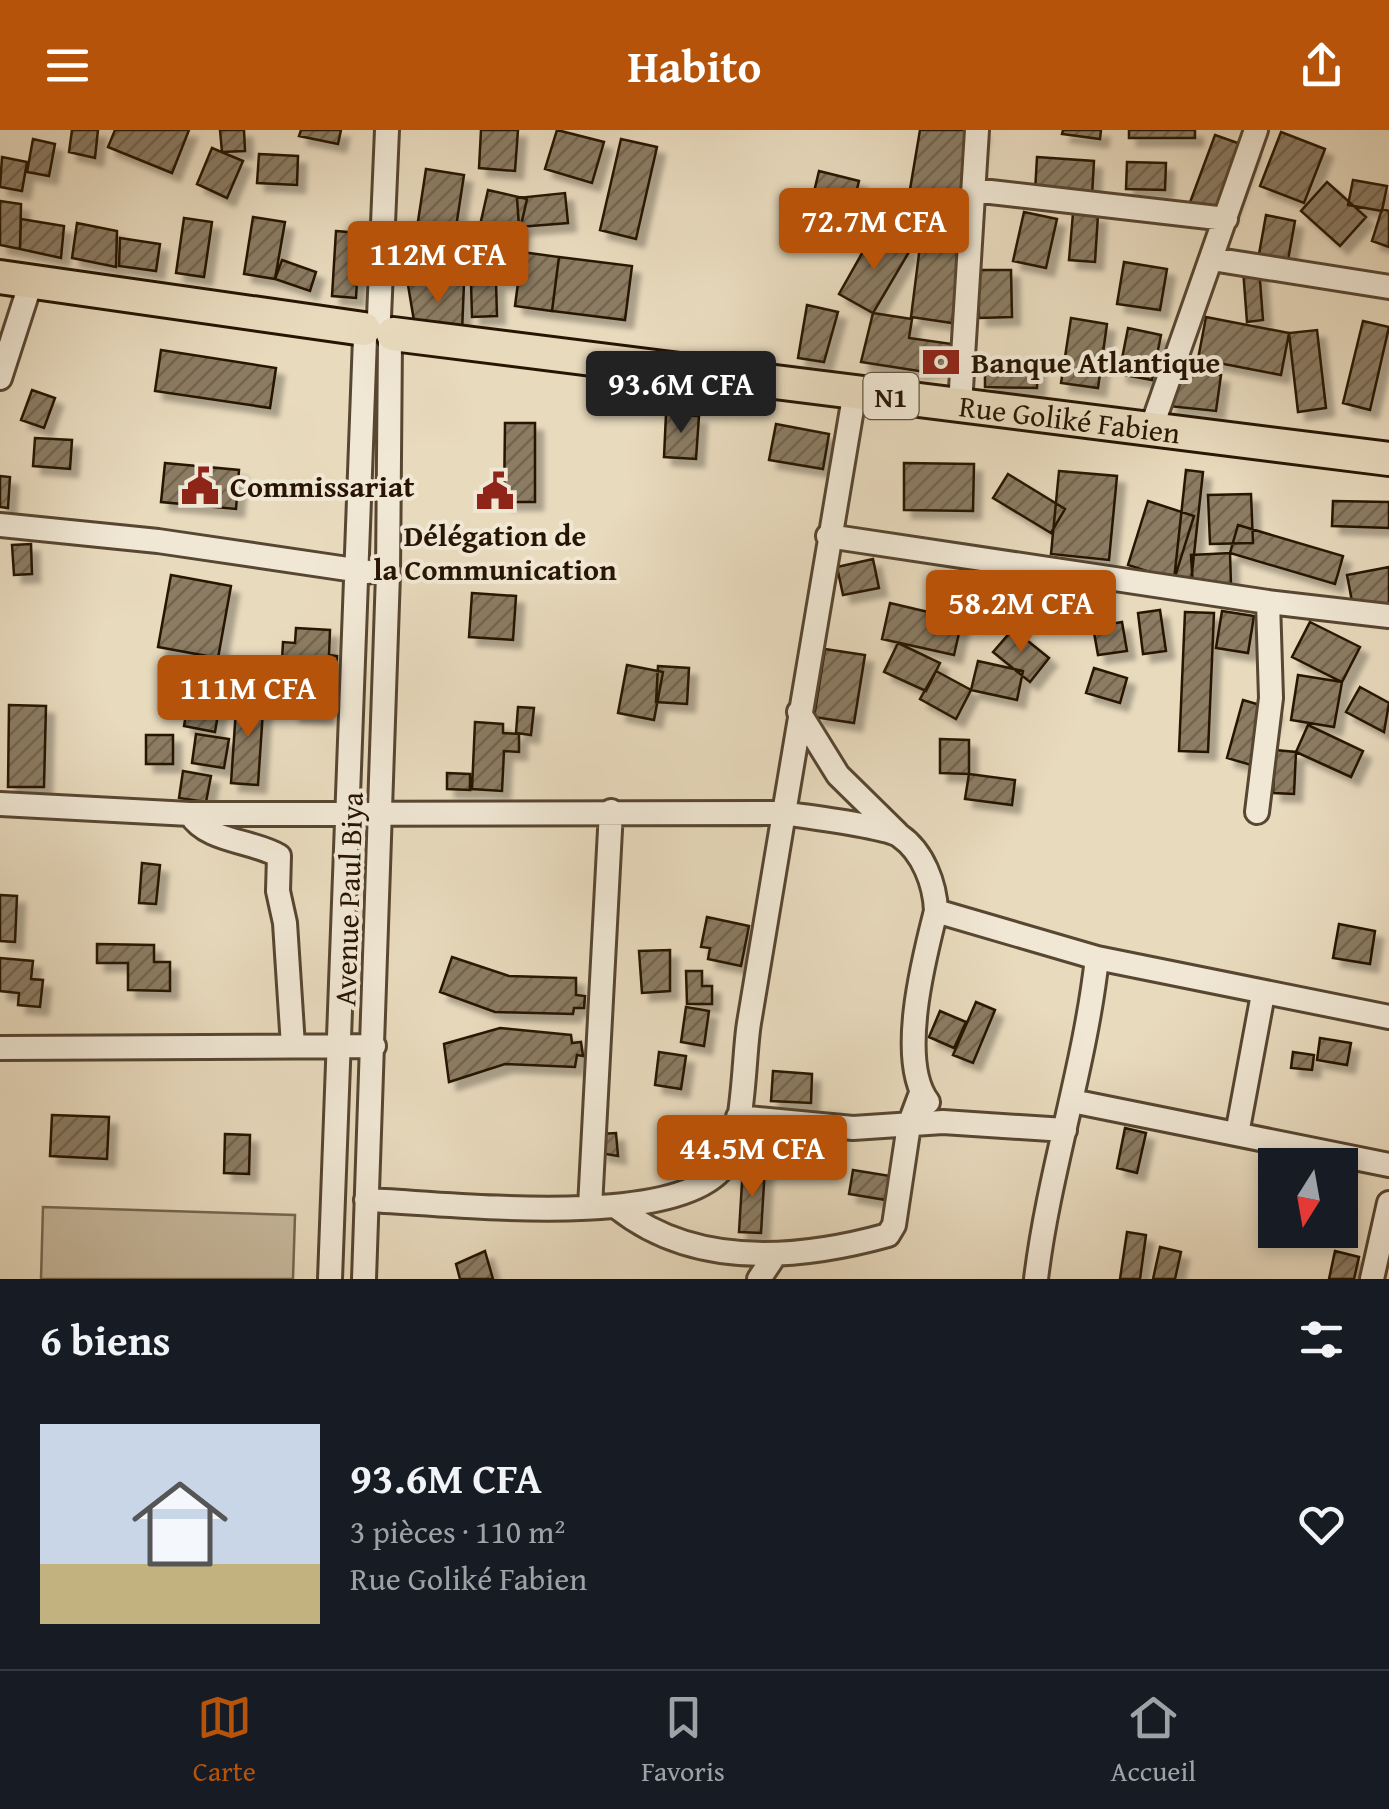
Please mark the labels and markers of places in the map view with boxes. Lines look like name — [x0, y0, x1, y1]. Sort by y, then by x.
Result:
pin: 72.7M CFA — [760, 188, 988, 273]
pin: 112M CFA — [335, 221, 541, 306]
place label: Banque Atlantique — [971, 340, 1220, 384]
bank icon: Banque Atlantique — [920, 341, 962, 383]
pin: 93.6M CFA — [567, 351, 795, 436]
place label: Commissariat — [230, 464, 415, 508]
public building icon: Commissariat — [179, 465, 221, 507]
public building icon: Délégation de la Communication — [474, 470, 516, 512]
place label: Délégation de la Communication — [373, 513, 617, 591]
pin: 58.2M CFA — [907, 570, 1135, 655]
pin: 111M CFA — [145, 655, 351, 740]
pin: 44.5M CFA — [638, 1115, 866, 1200]

